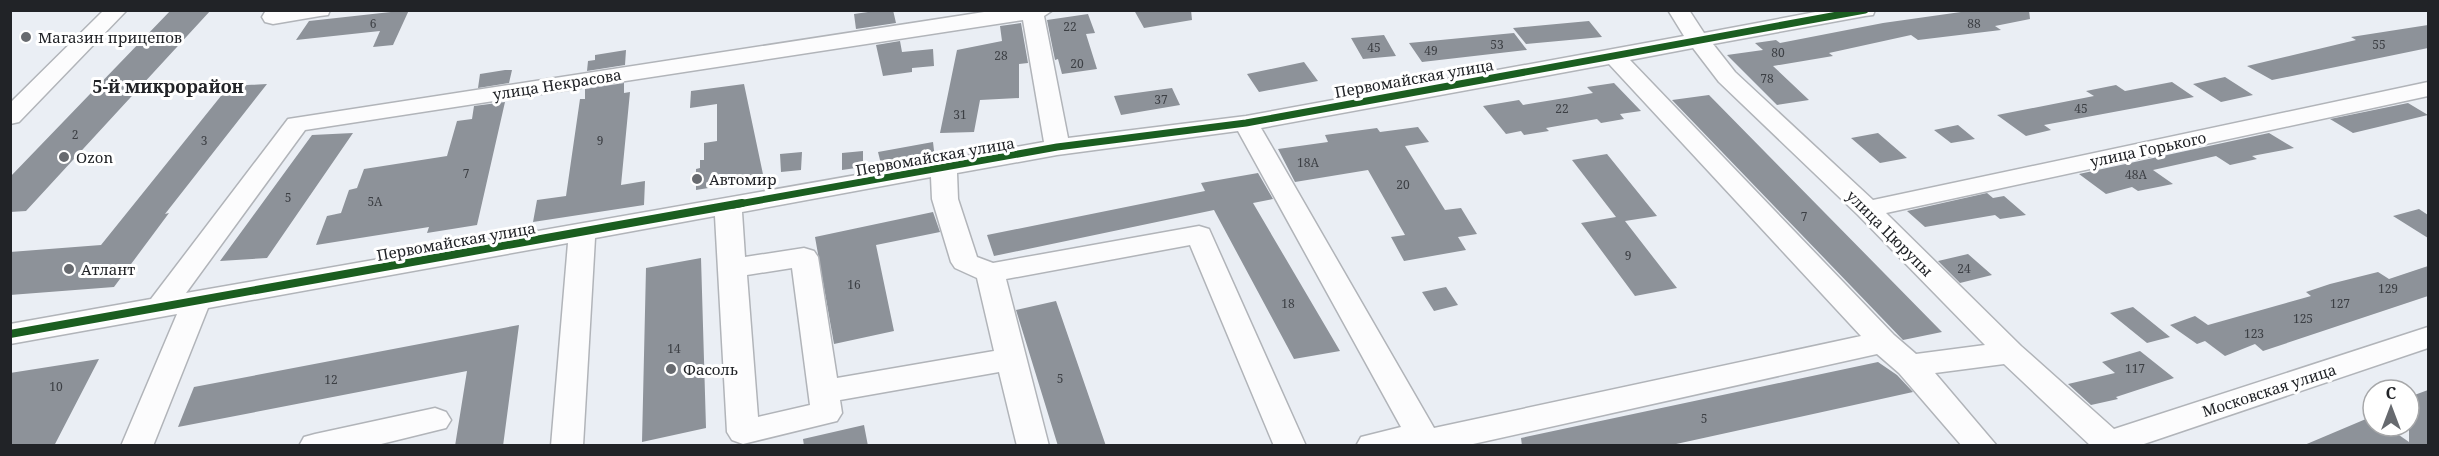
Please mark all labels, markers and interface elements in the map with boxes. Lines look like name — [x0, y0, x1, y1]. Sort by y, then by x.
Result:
house number: 6 — [370, 15, 377, 32]
house number: 88 — [1967, 15, 1981, 32]
house number: 22 — [1063, 18, 1077, 35]
place label: Магазин прицепов — [38, 27, 182, 47]
marker: Магазин прицепов — [19, 30, 33, 44]
house number: 53 — [1490, 36, 1504, 53]
house number: 55 — [2372, 36, 2386, 53]
house number: 45 — [1367, 39, 1381, 56]
house number: 49 — [1424, 42, 1438, 59]
house number: 80 — [1771, 44, 1785, 61]
house number: 28 — [994, 47, 1008, 64]
street label: Первомайская улица — [1333, 54, 1495, 102]
house number: 20 — [1070, 55, 1084, 72]
street label: улица Некрасова — [491, 64, 623, 104]
house number: 78 — [1760, 70, 1774, 87]
district label: 5-й микрорайон — [92, 74, 244, 98]
house number: 37 — [1154, 91, 1168, 108]
house number: 22 — [1555, 100, 1569, 117]
house number: 45 — [2074, 100, 2088, 117]
house number: 31 — [953, 106, 967, 123]
house number: 2 — [72, 126, 78, 143]
street label: улица Горького — [2088, 127, 2208, 171]
house number: 3 — [201, 132, 208, 149]
house number: 9 — [597, 132, 603, 149]
street label: Первомайская улица — [854, 132, 1016, 180]
place label: Ozon — [76, 147, 113, 167]
marker: Ozon — [57, 150, 71, 164]
house number: 18А — [1297, 154, 1319, 171]
house number: 7 — [463, 165, 470, 182]
house number: 48А — [2125, 166, 2147, 183]
place label: Автомир — [709, 169, 777, 189]
marker: Автомир — [690, 172, 704, 186]
house number: 20 — [1396, 176, 1410, 193]
street label: улица Цюрупы — [1842, 185, 1938, 281]
house number: 5 — [285, 189, 291, 206]
house number: 5А — [367, 193, 383, 210]
house number: 7 — [1801, 208, 1808, 225]
street label: Первомайская улица — [375, 217, 537, 265]
house number: 9 — [1625, 247, 1631, 264]
place label: Атлант — [81, 259, 135, 279]
house number: 24 — [1957, 260, 1971, 277]
marker: Атлант — [62, 262, 76, 276]
house number: 16 — [847, 276, 861, 293]
house number: 129 — [2378, 280, 2398, 297]
house number: 18 — [1281, 295, 1295, 312]
house number: 127 — [2330, 295, 2350, 312]
house number: 125 — [2293, 310, 2313, 327]
house number: 123 — [2244, 325, 2264, 342]
house number: 14 — [667, 340, 681, 357]
place label: Фасоль — [683, 359, 738, 379]
street label: Московская улица — [2199, 359, 2339, 421]
house number: 117 — [2125, 360, 2145, 377]
marker: Фасоль — [664, 362, 678, 376]
house number: 5 — [1057, 370, 1063, 387]
house number: 12 — [324, 371, 338, 388]
house number: 10 — [49, 378, 63, 395]
north arrow — [2361, 378, 2421, 438]
text: С — [2386, 382, 2396, 404]
house number: 5 — [1701, 410, 1707, 427]

